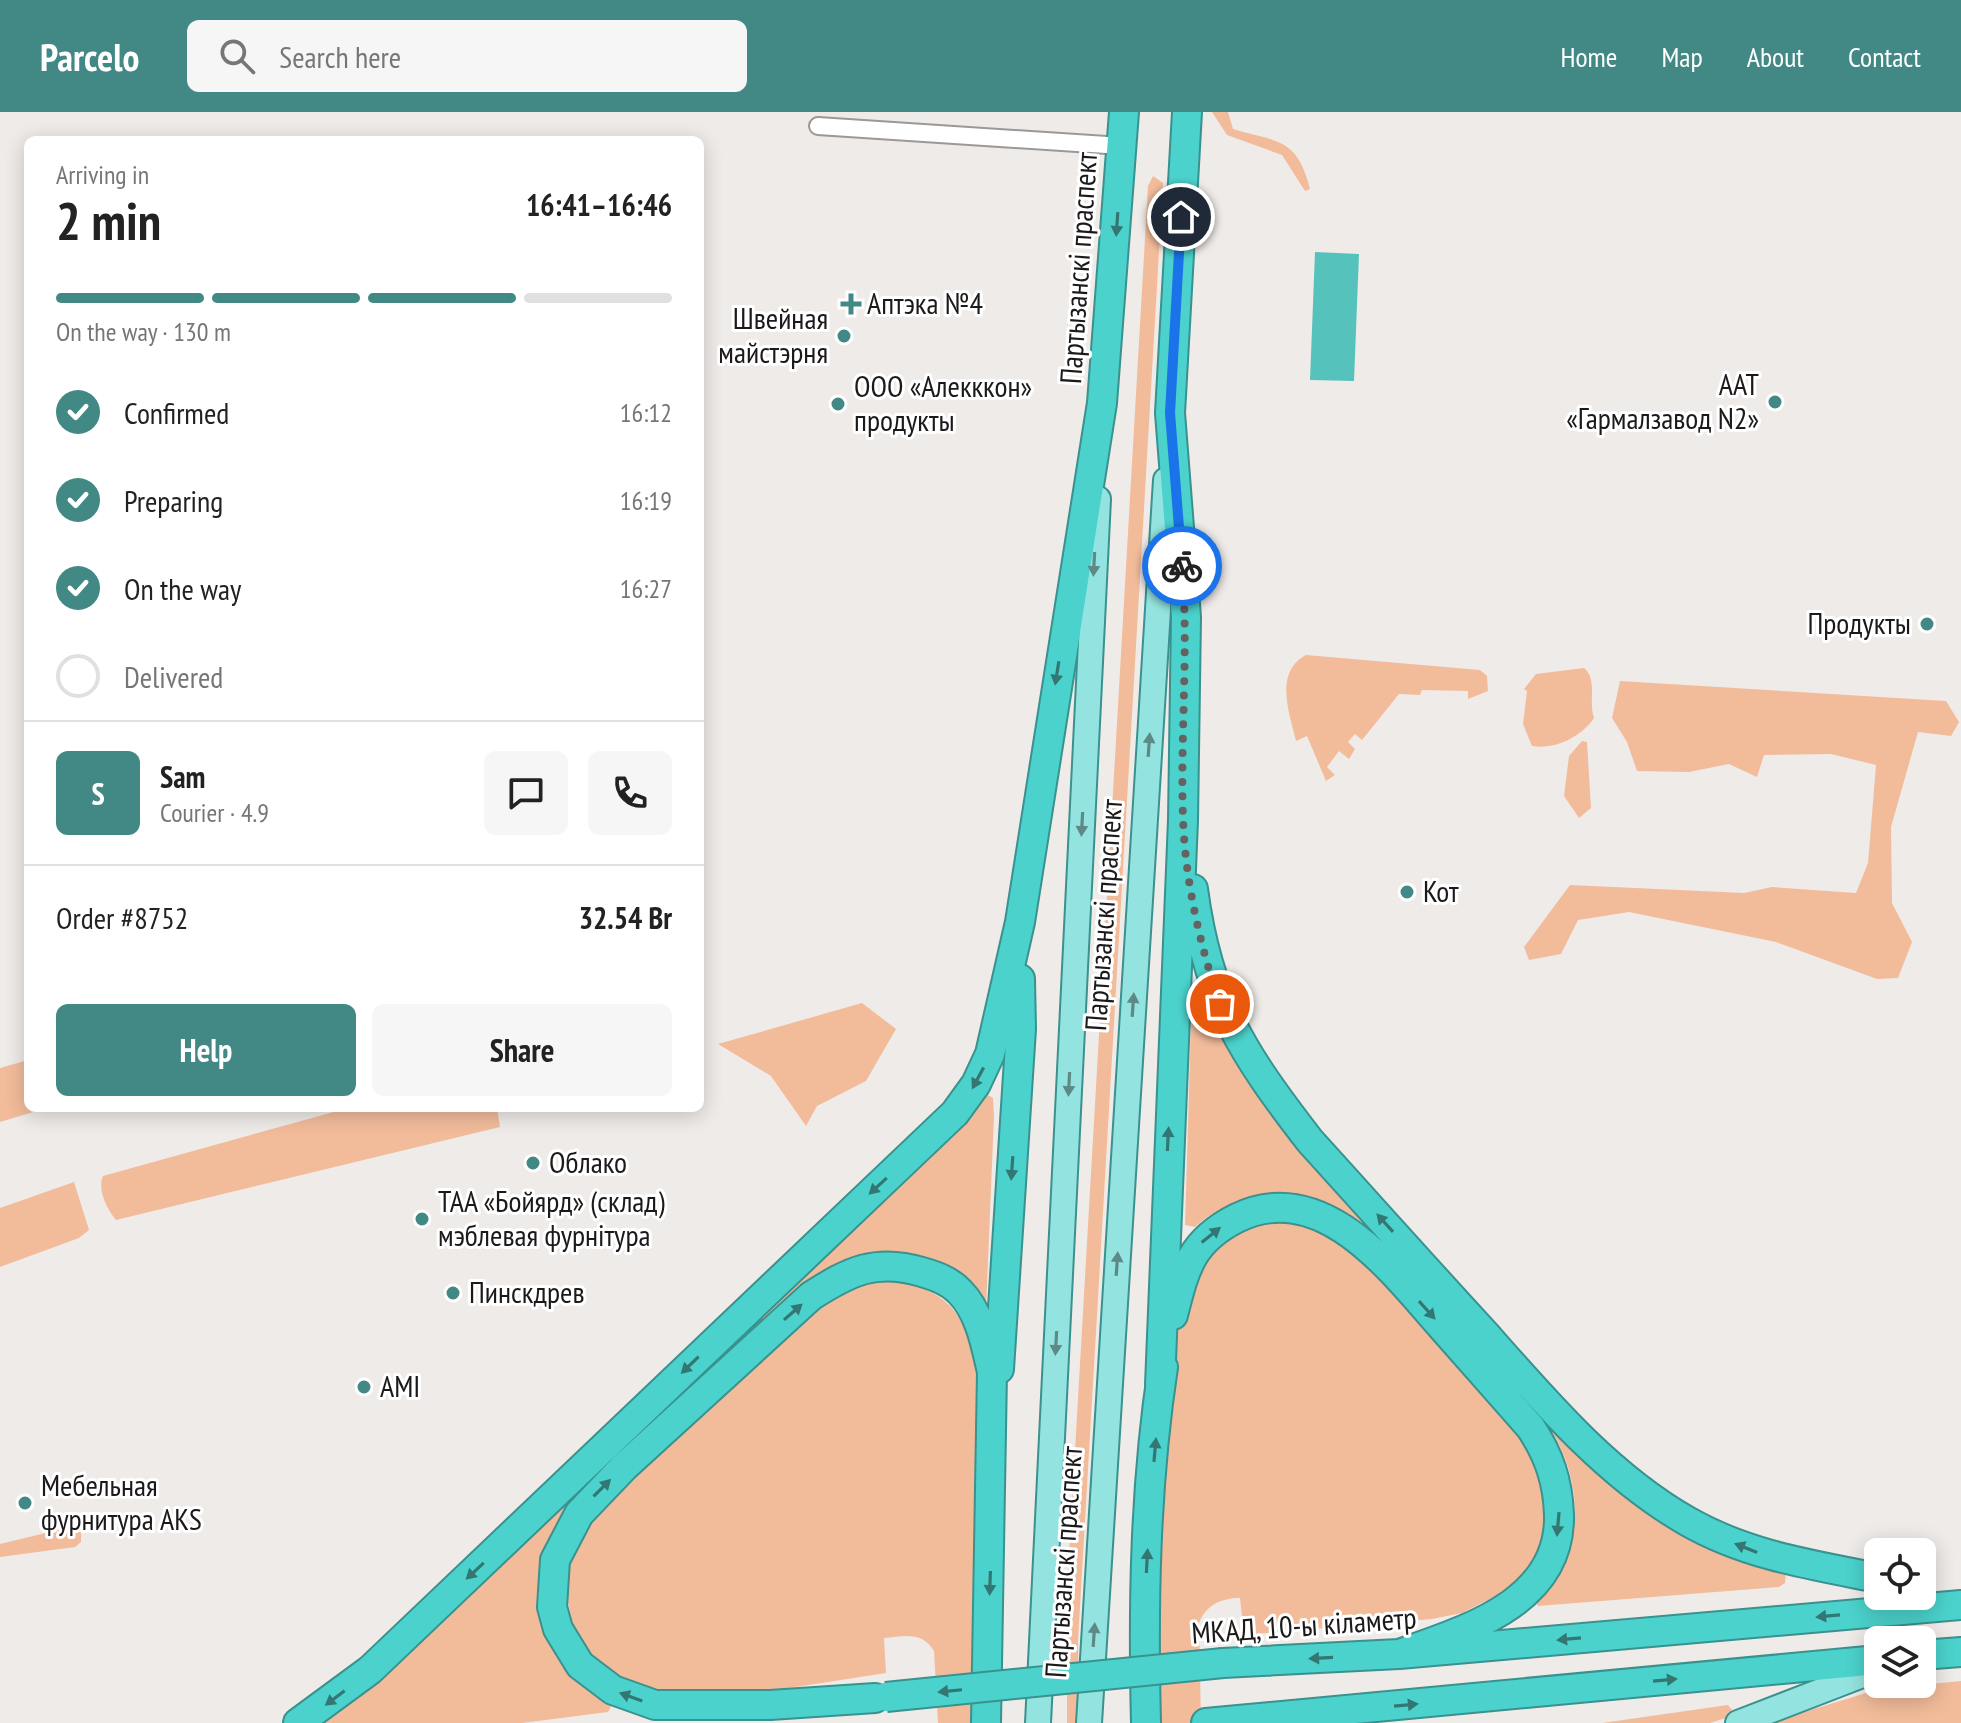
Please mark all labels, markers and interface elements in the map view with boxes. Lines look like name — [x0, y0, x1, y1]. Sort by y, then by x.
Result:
search box — [187, 20, 747, 92]
text: Parcelo — [40, 32, 139, 81]
icon: search — [215, 34, 259, 78]
text: Search here — [279, 37, 401, 76]
text: Home — [1561, 38, 1617, 75]
text: Map — [1661, 38, 1703, 75]
text: About — [1747, 38, 1804, 75]
text: Contact — [1848, 38, 1921, 75]
street label: Партызанскі праспект — [1050, 150, 1105, 385]
text: Arriving in — [56, 158, 149, 191]
pin — [1147, 183, 1215, 251]
text: 16:41–16:46 — [526, 185, 672, 224]
text: 2 min — [56, 187, 161, 254]
icon: home — [1159, 195, 1203, 239]
one-way arrow — [1110, 212, 1123, 237]
place label: Аптэка №4 — [867, 283, 983, 322]
marker: Аптэка №4 — [842, 295, 860, 313]
place label: Швейная майстэрня — [718, 298, 828, 371]
text: On the way · 130 m — [56, 315, 231, 348]
marker: Швейная майстэрня — [835, 327, 853, 345]
place label: ААТ «Гармалзавод N2» — [1566, 364, 1759, 437]
place label: ООО «Алекккон» продукты — [854, 366, 1032, 439]
icon: check — [56, 390, 100, 434]
text: Confirmed — [124, 393, 229, 432]
marker: ААТ «Гармалзавод N2» — [1766, 393, 1784, 411]
marker: ООО «Алекккон» продукты — [829, 395, 847, 413]
text: 16:12 — [620, 396, 672, 429]
icon: check — [56, 478, 100, 522]
text: Preparing — [124, 481, 223, 520]
text: 16:19 — [620, 484, 672, 517]
courier — [1142, 526, 1222, 606]
icon: bike — [1160, 544, 1204, 588]
one-way arrow — [1088, 552, 1101, 577]
icon: check — [56, 566, 100, 610]
text: On the way — [124, 569, 241, 608]
text: 16:27 — [620, 572, 672, 605]
place label: Продукты — [1807, 603, 1911, 642]
marker: Продукты — [1918, 615, 1936, 633]
text: Delivered — [124, 657, 223, 696]
one-way arrow — [1050, 661, 1063, 686]
one-way arrow — [1143, 732, 1156, 757]
button: chat — [484, 751, 568, 835]
button: phone — [588, 751, 672, 835]
text: Sam — [160, 757, 205, 796]
text: S — [91, 774, 105, 813]
text: Courier · 4.9 — [160, 796, 269, 829]
street label: Партызанскі праспект — [1075, 797, 1130, 1032]
one-way arrow — [1075, 812, 1088, 837]
place label: Кот — [1423, 871, 1459, 910]
marker: Кот — [1398, 883, 1416, 901]
text: Order #8752 — [56, 898, 188, 937]
text: 32.54 Br — [579, 898, 672, 937]
pin — [1186, 970, 1254, 1038]
icon: bag — [1198, 982, 1242, 1026]
one-way arrow — [1127, 992, 1140, 1017]
button: Help — [56, 1004, 356, 1096]
button: Share — [372, 1004, 672, 1096]
one-way arrow — [972, 1067, 986, 1089]
one-way arrow — [1062, 1072, 1075, 1097]
one-way arrow — [1162, 1126, 1175, 1151]
place label: Облако — [549, 1142, 627, 1181]
marker: Облако — [524, 1154, 542, 1172]
one-way arrow — [1005, 1156, 1018, 1181]
one-way arrow — [869, 1176, 888, 1194]
place label: ТАА «Бойярд» (склад) мэблевая фурнітура — [438, 1181, 665, 1254]
marker: ТАА «Бойярд» (склад) мэблевая фурнітура — [413, 1210, 431, 1228]
one-way arrow — [1376, 1214, 1394, 1233]
one-way arrow — [1201, 1228, 1221, 1244]
one-way arrow — [1111, 1251, 1124, 1276]
place label: Пинскдрев — [469, 1272, 585, 1311]
marker: Пинскдрев — [444, 1284, 462, 1302]
one-way arrow — [1418, 1300, 1435, 1320]
one-way arrow — [782, 1304, 802, 1321]
one-way arrow — [1049, 1331, 1062, 1356]
one-way arrow — [681, 1356, 700, 1374]
place label: AMI — [380, 1366, 420, 1405]
marker: AMI — [355, 1378, 373, 1396]
one-way arrow — [1148, 1437, 1161, 1462]
street label: Партызанскі праспект — [1035, 1444, 1090, 1679]
place label: Мебельная фурнитура AKS — [41, 1465, 202, 1538]
one-way arrow — [592, 1479, 611, 1498]
marker: Мебельная фурнитура AKS — [16, 1494, 34, 1512]
one-way arrow — [1551, 1512, 1564, 1537]
map controls — [1864, 1538, 1936, 1698]
button: locate — [1864, 1538, 1936, 1610]
one-way arrow — [1734, 1541, 1758, 1554]
one-way arrow — [1140, 1548, 1153, 1573]
one-way arrow — [465, 1562, 484, 1580]
one-way arrow — [983, 1571, 996, 1596]
street label: МКАД, 10-ы кіламетр — [1190, 1597, 1418, 1652]
one-way arrow — [1815, 1610, 1840, 1623]
one-way arrow — [1088, 1622, 1101, 1647]
button: layers — [1864, 1626, 1936, 1698]
one-way arrow — [1556, 1633, 1581, 1646]
one-way arrow — [1308, 1652, 1333, 1665]
one-way arrow — [1653, 1673, 1678, 1686]
one-way arrow — [937, 1684, 962, 1697]
one-way arrow — [324, 1689, 345, 1705]
one-way arrow — [619, 1690, 643, 1703]
one-way arrow — [1394, 1698, 1419, 1711]

